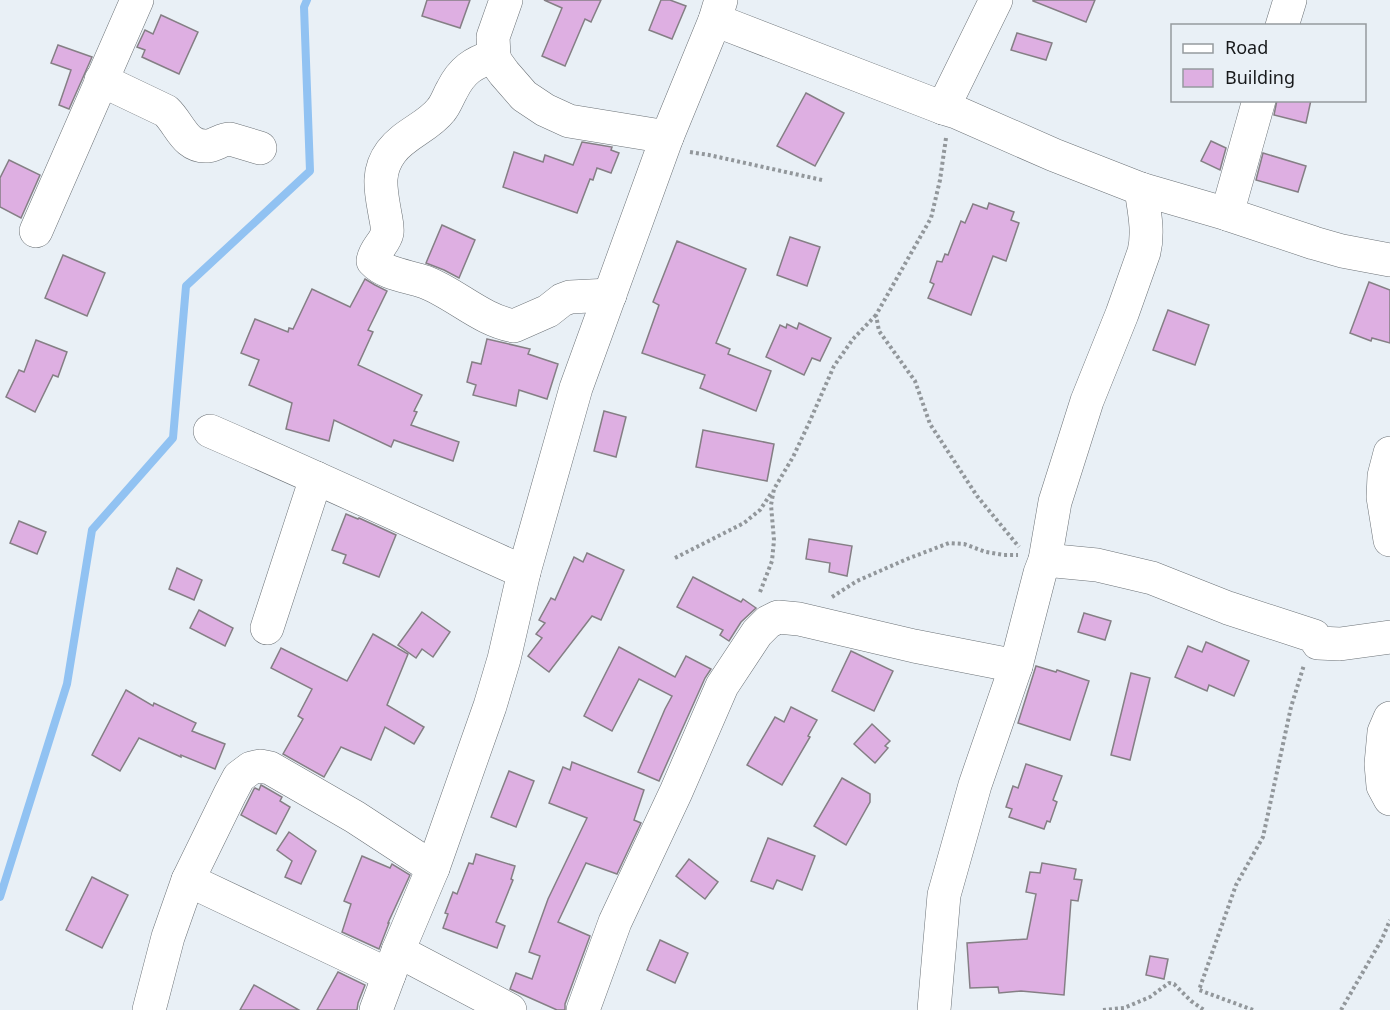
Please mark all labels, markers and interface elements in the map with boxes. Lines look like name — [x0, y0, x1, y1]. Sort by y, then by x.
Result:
legend — [1171, 24, 1366, 102]
text: Road — [1225, 35, 1268, 59]
text: Building — [1225, 65, 1295, 89]

